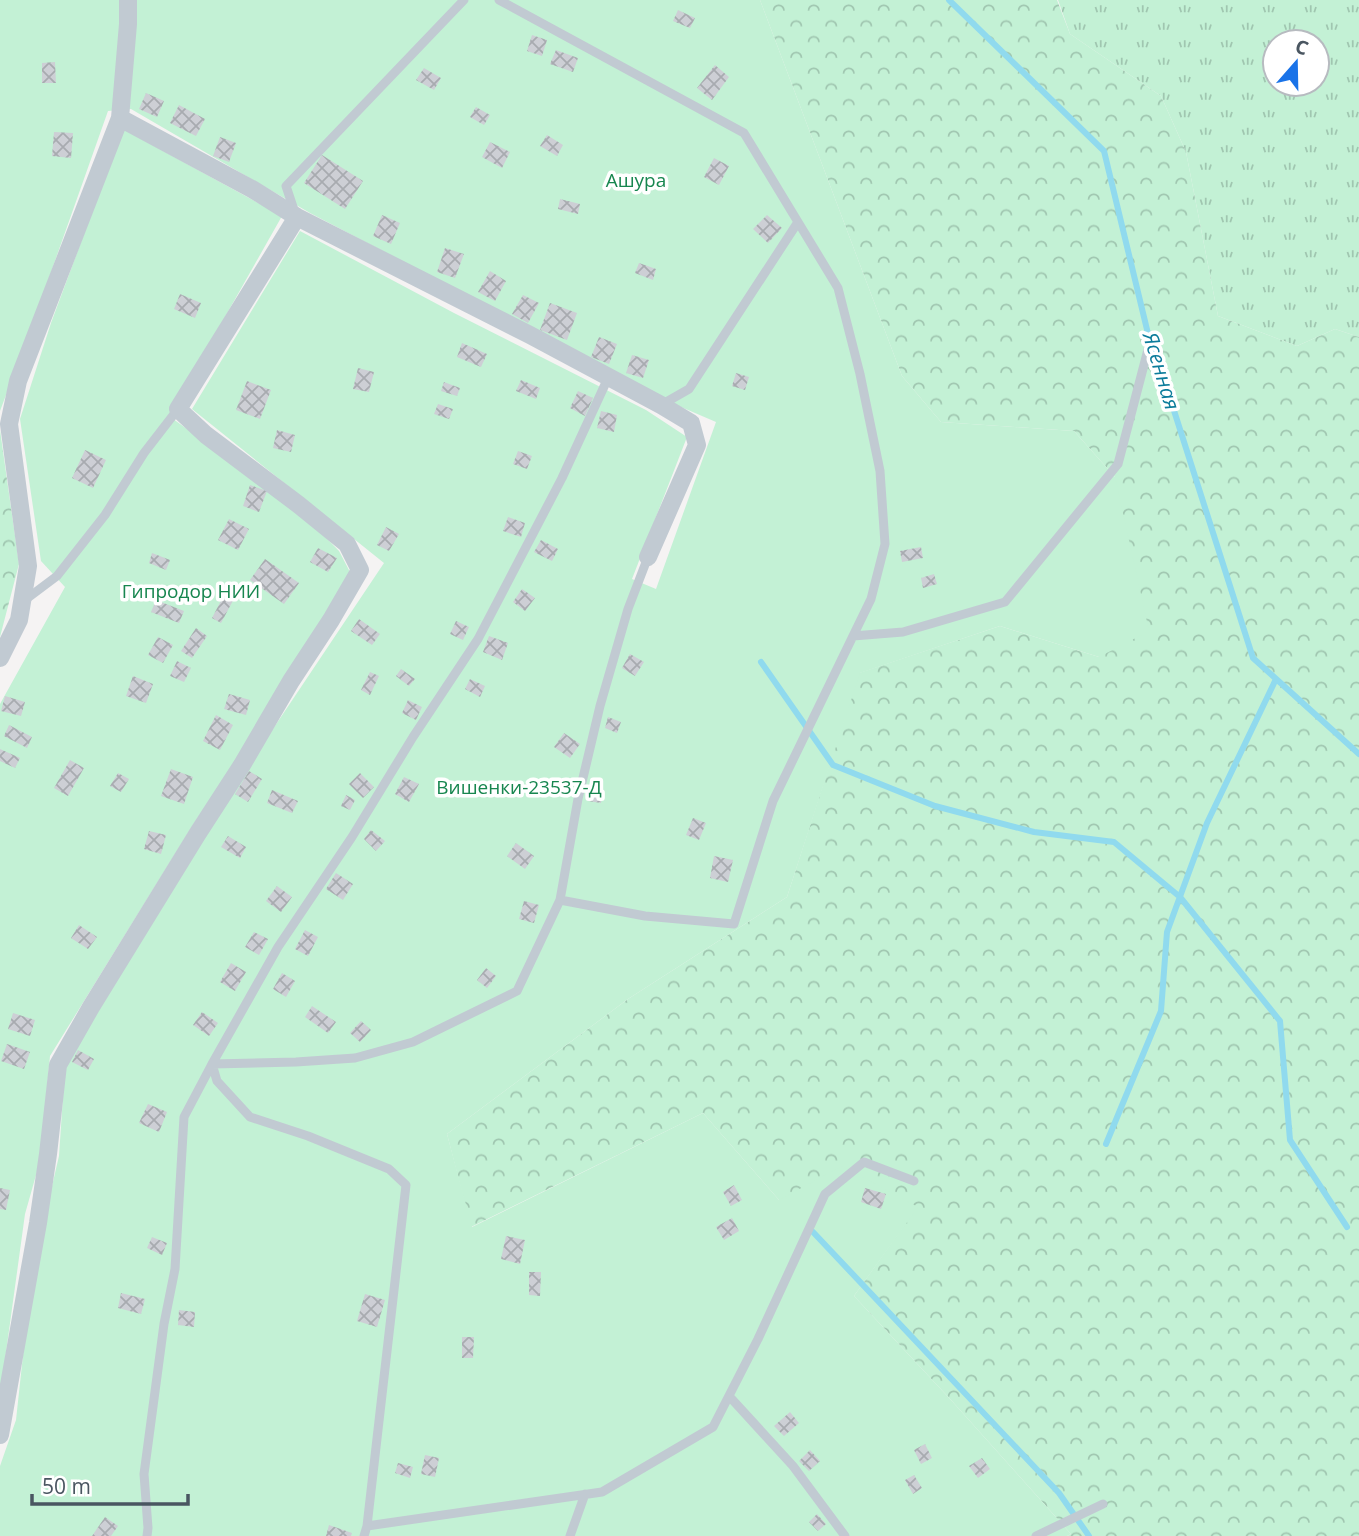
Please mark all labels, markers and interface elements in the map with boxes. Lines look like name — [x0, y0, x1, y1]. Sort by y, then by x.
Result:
north arrow — [1261, 28, 1331, 98]
text: С — [1292, 33, 1312, 61]
park label: Ашура — [606, 167, 666, 193]
water label: Ясенная — [1137, 327, 1187, 413]
park label: Гипродор НИИ — [122, 578, 260, 604]
park label: Вишенки-23537-Д — [436, 774, 602, 800]
scale bar — [32, 1462, 187, 1506]
text: 50 m — [42, 1472, 91, 1500]

